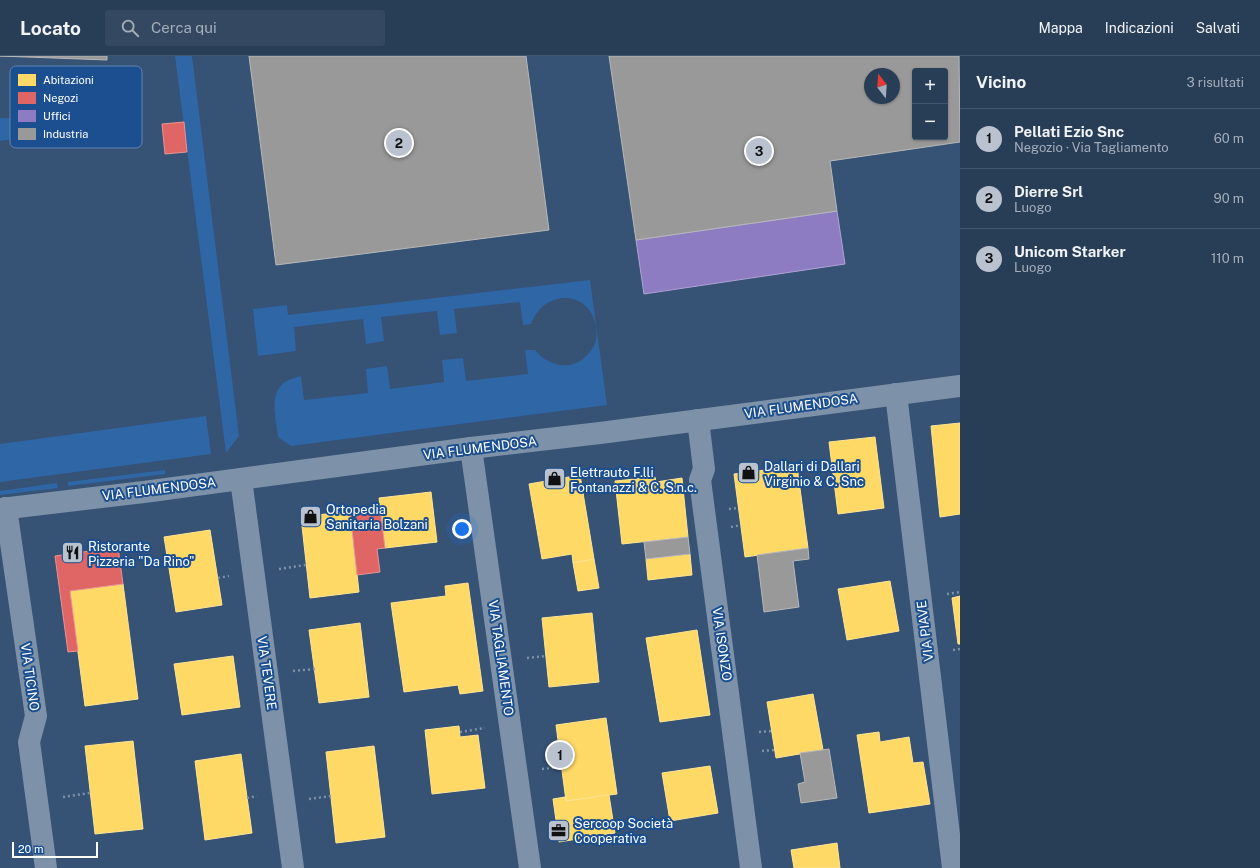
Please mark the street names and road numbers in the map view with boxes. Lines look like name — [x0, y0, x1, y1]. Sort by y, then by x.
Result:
street label: VIA FLUMENDOSA — [743, 391, 859, 421]
street label: VIA FLUMENDOSA — [422, 434, 538, 462]
street label: VIA FLUMENDOSA — [101, 475, 217, 503]
street label: VIA TAGLIAMENTO — [485, 599, 517, 717]
street label: VIA PIAVE — [914, 600, 936, 662]
street label: VIA ISONZO — [709, 606, 735, 682]
street label: VIA TEVERE — [254, 635, 280, 711]
street label: VIA TICINO — [18, 642, 42, 712]

